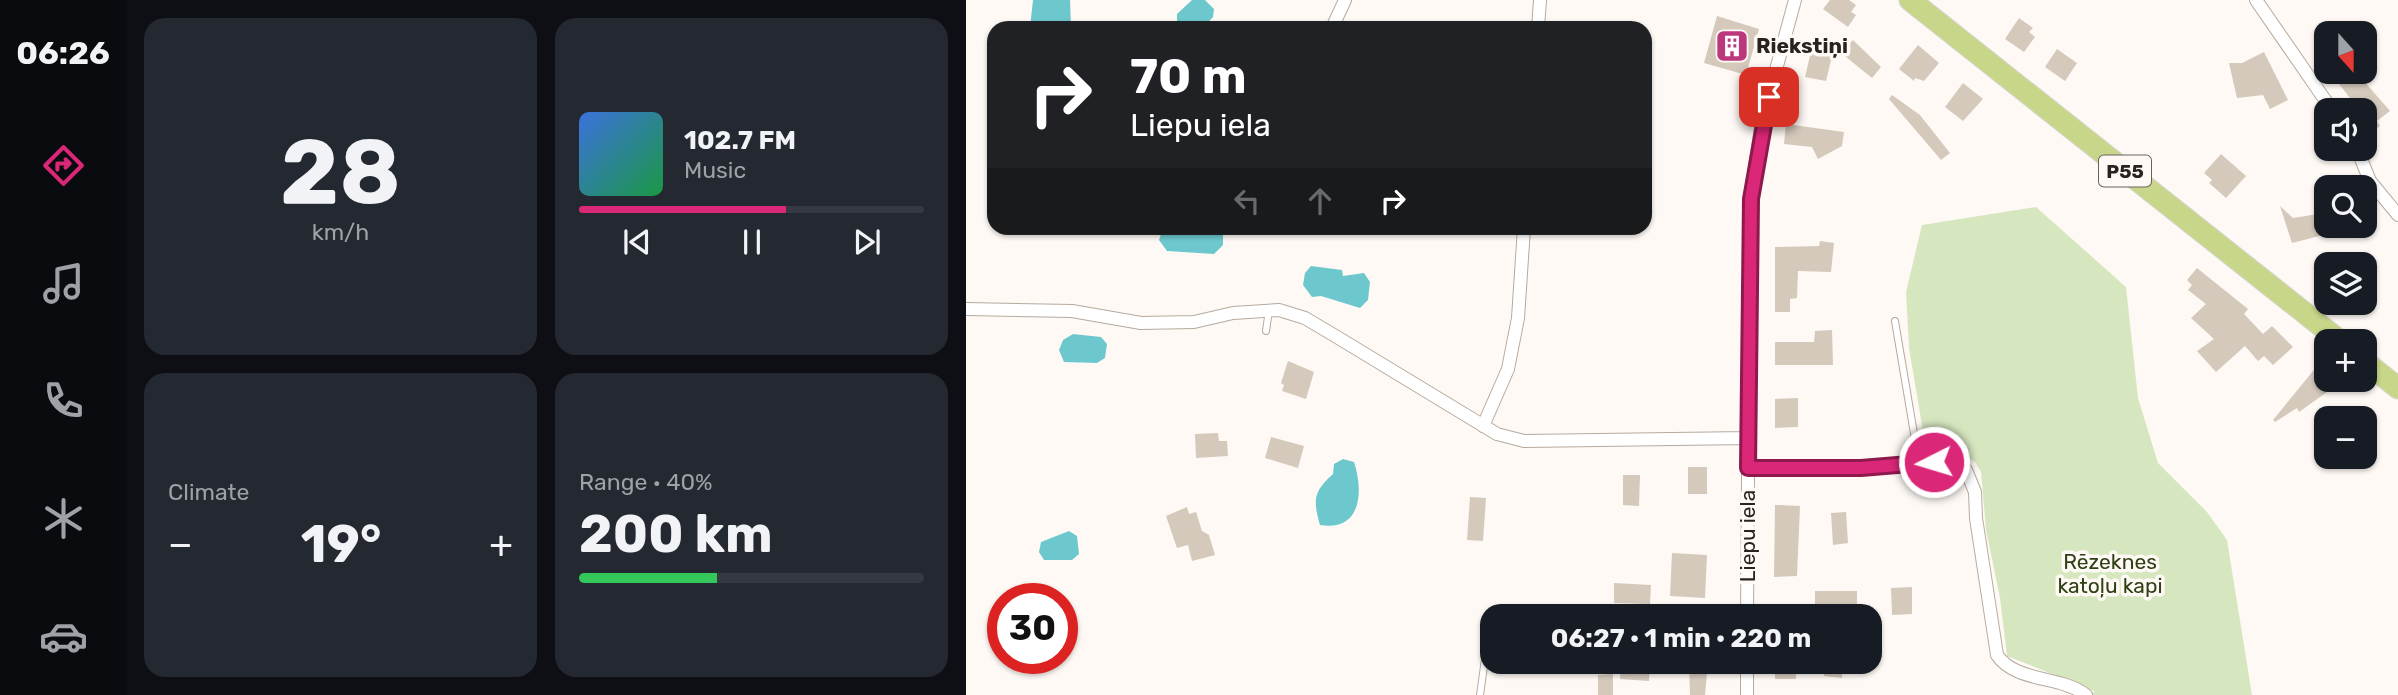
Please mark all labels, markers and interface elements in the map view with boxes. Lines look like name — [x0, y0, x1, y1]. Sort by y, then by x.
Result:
north arrow — [2314, 21, 2376, 84]
map controls — [2314, 21, 2377, 469]
building icon: Riekstiņi — [1713, 27, 1751, 65]
place label: Riekstiņi — [1756, 33, 1848, 58]
text: 06:26 — [16, 34, 110, 72]
text: 70 m — [1130, 47, 1247, 105]
icon: right — [1015, 49, 1106, 140]
pin — [1739, 67, 1799, 127]
icon: arrive — [1750, 78, 1788, 116]
button: sound — [2314, 98, 2377, 161]
text: Liepu iela — [1130, 106, 1271, 144]
text: 28 — [280, 118, 401, 226]
text: 102.7 FM — [684, 125, 796, 156]
icon: directions — [39, 141, 88, 190]
road number: P55 — [2099, 155, 2151, 186]
text: Music — [684, 156, 746, 184]
button: search — [2314, 175, 2377, 238]
icon: left — [1228, 182, 1266, 220]
icon: ahead — [1301, 182, 1339, 220]
icon: right — [1374, 182, 1412, 220]
text: km/h — [312, 218, 369, 246]
icon: previous — [618, 223, 656, 261]
icon: pause — [733, 223, 771, 261]
icon: next — [848, 223, 886, 261]
button: layers — [2314, 252, 2377, 315]
icon: music — [39, 259, 88, 308]
button: + — [2314, 329, 2377, 392]
icon: phone — [39, 376, 88, 425]
button: − — [2314, 406, 2377, 469]
position arrow — [1897, 425, 1971, 499]
text: Range · 40% — [579, 468, 713, 496]
text: Climate — [168, 478, 249, 506]
street label: Liepu iela — [1735, 490, 1760, 582]
icon: climate — [39, 494, 88, 543]
text: 200 km — [579, 503, 773, 565]
text: 19° — [301, 513, 381, 575]
text: − — [168, 521, 193, 567]
text: + — [489, 521, 513, 567]
park label: Rēzeknes katoļu kapi — [2057, 549, 2163, 598]
speed limit sign: 30 — [987, 583, 1078, 674]
icon: car — [39, 612, 88, 661]
text: 06:27 · 1 min · 220 m — [1551, 623, 1811, 654]

